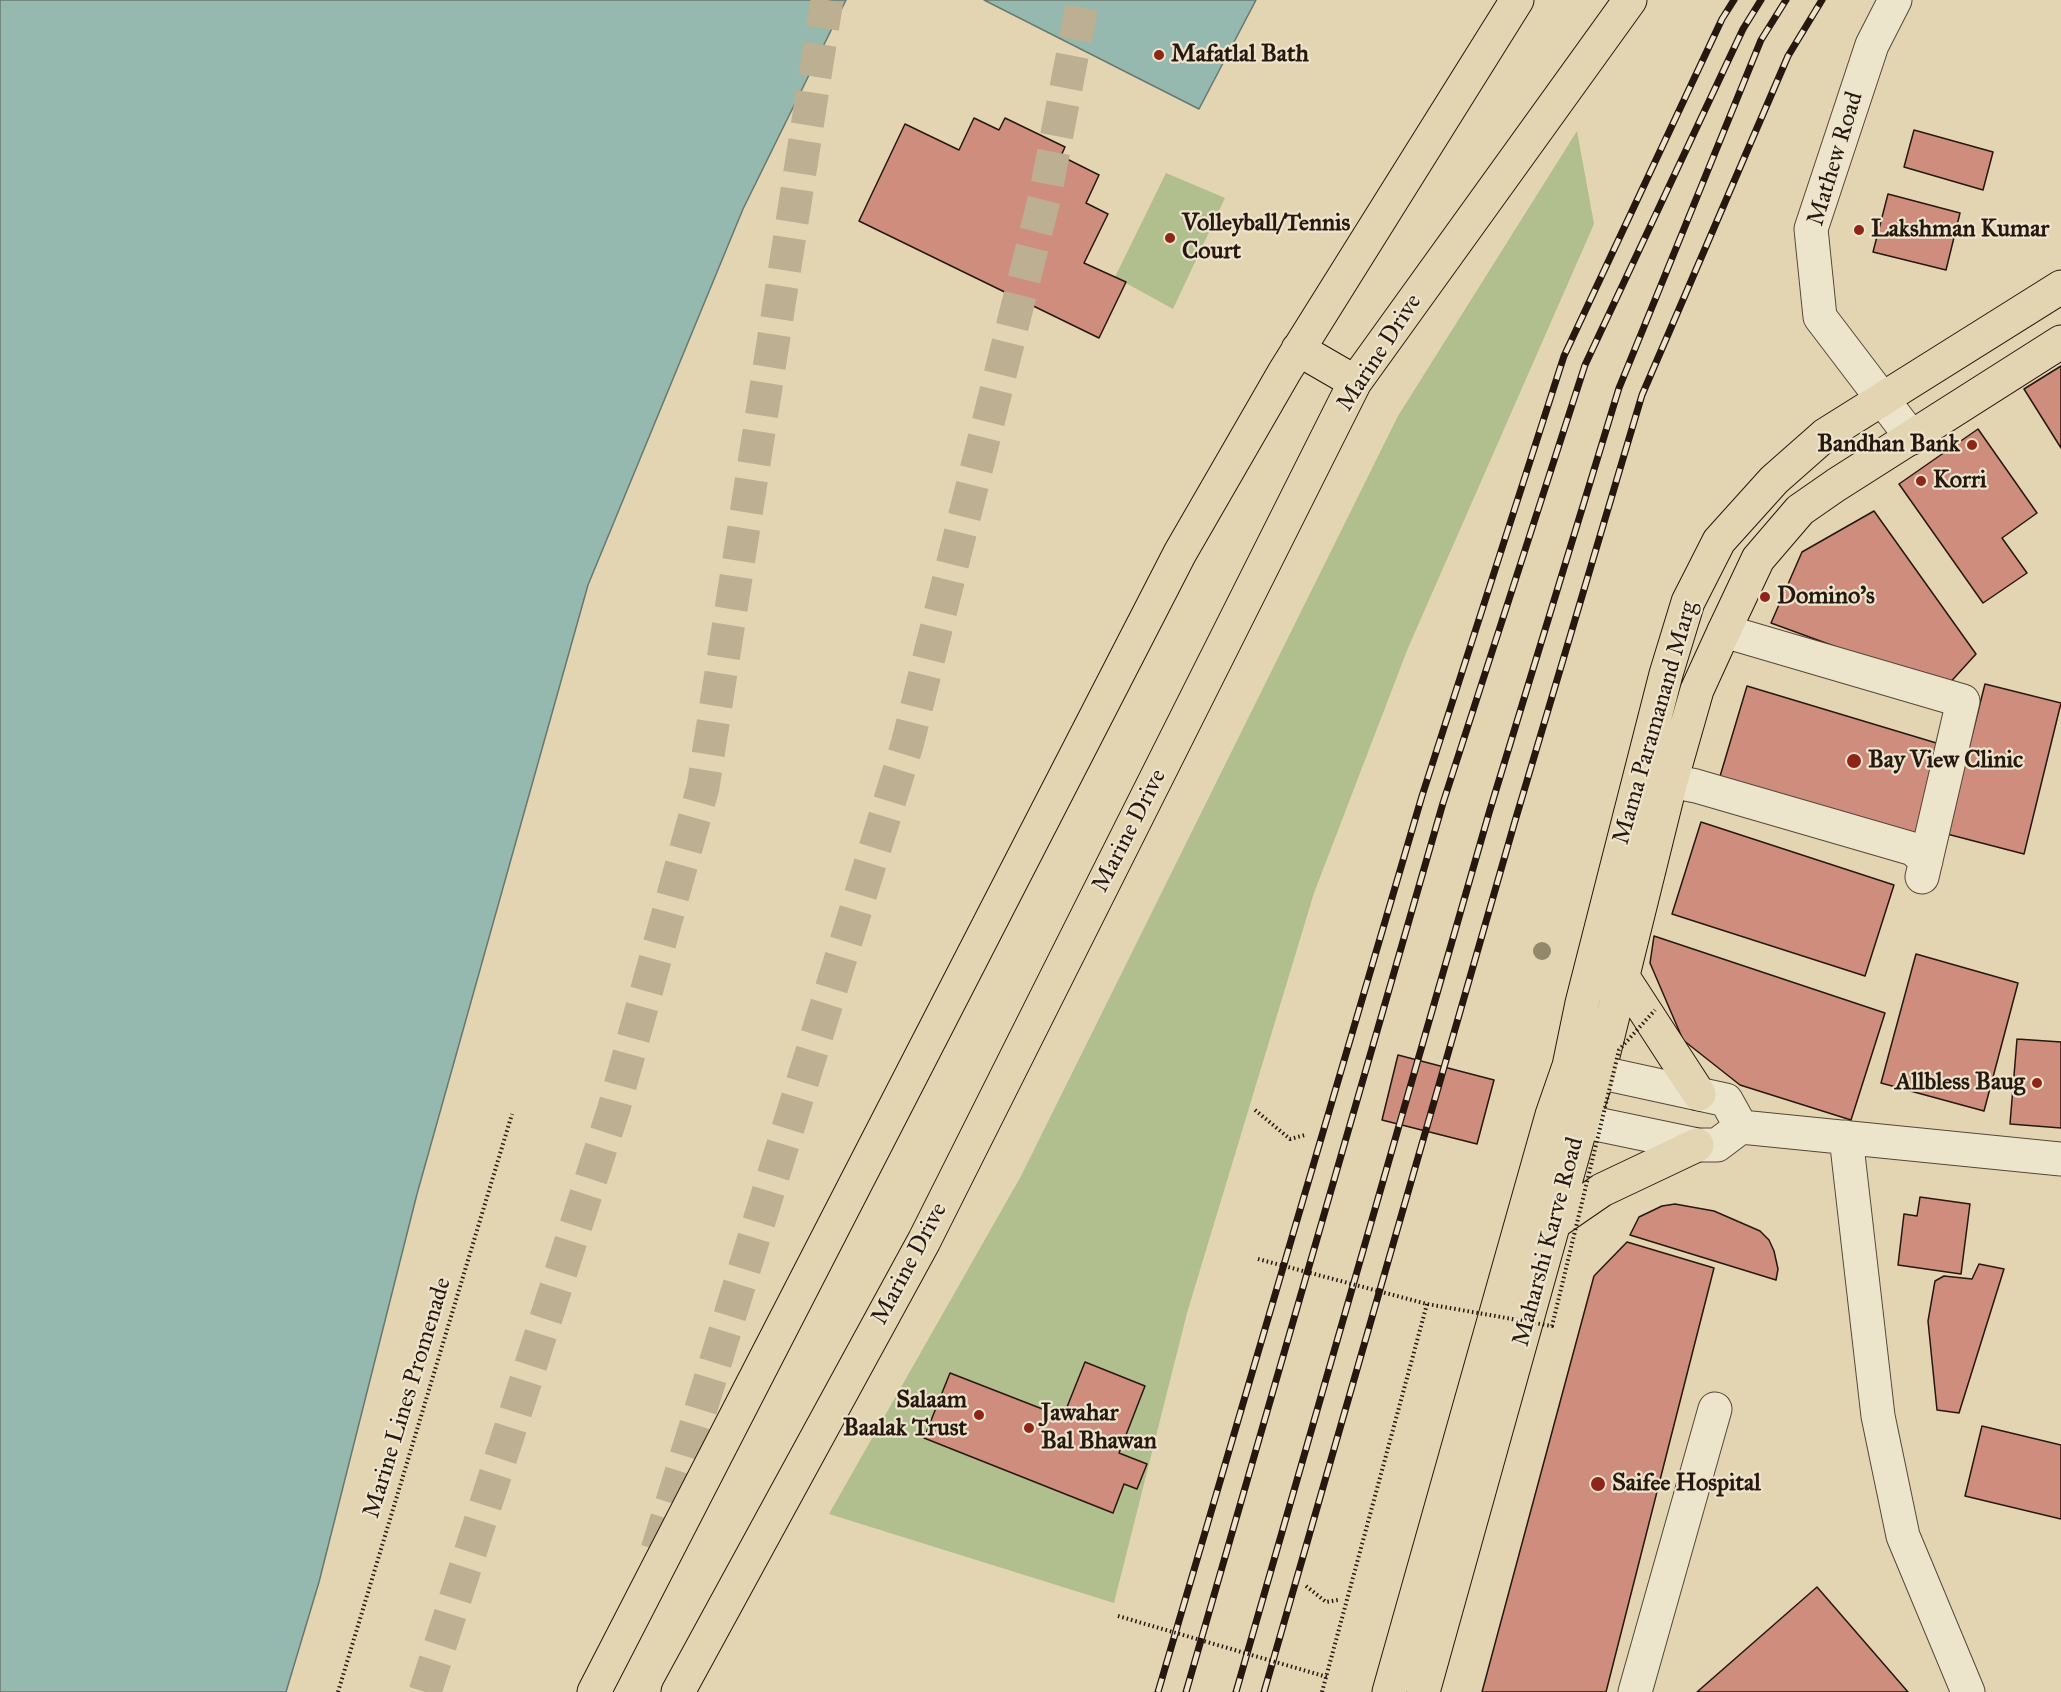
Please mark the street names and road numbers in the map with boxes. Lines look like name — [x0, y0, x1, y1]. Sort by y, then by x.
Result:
street label: Mathew Road — [1802, 88, 1870, 230]
street label: Marine Drive — [1331, 289, 1429, 417]
street label: Mama Paramanand Marg — [1607, 598, 1705, 848]
street label: Marine Drive — [1087, 765, 1173, 897]
street label: Maharshi Karve Road — [1507, 1134, 1591, 1350]
street label: Marine Drive — [866, 1198, 954, 1330]
street label: Marine Lines Promenade — [358, 1274, 458, 1522]

